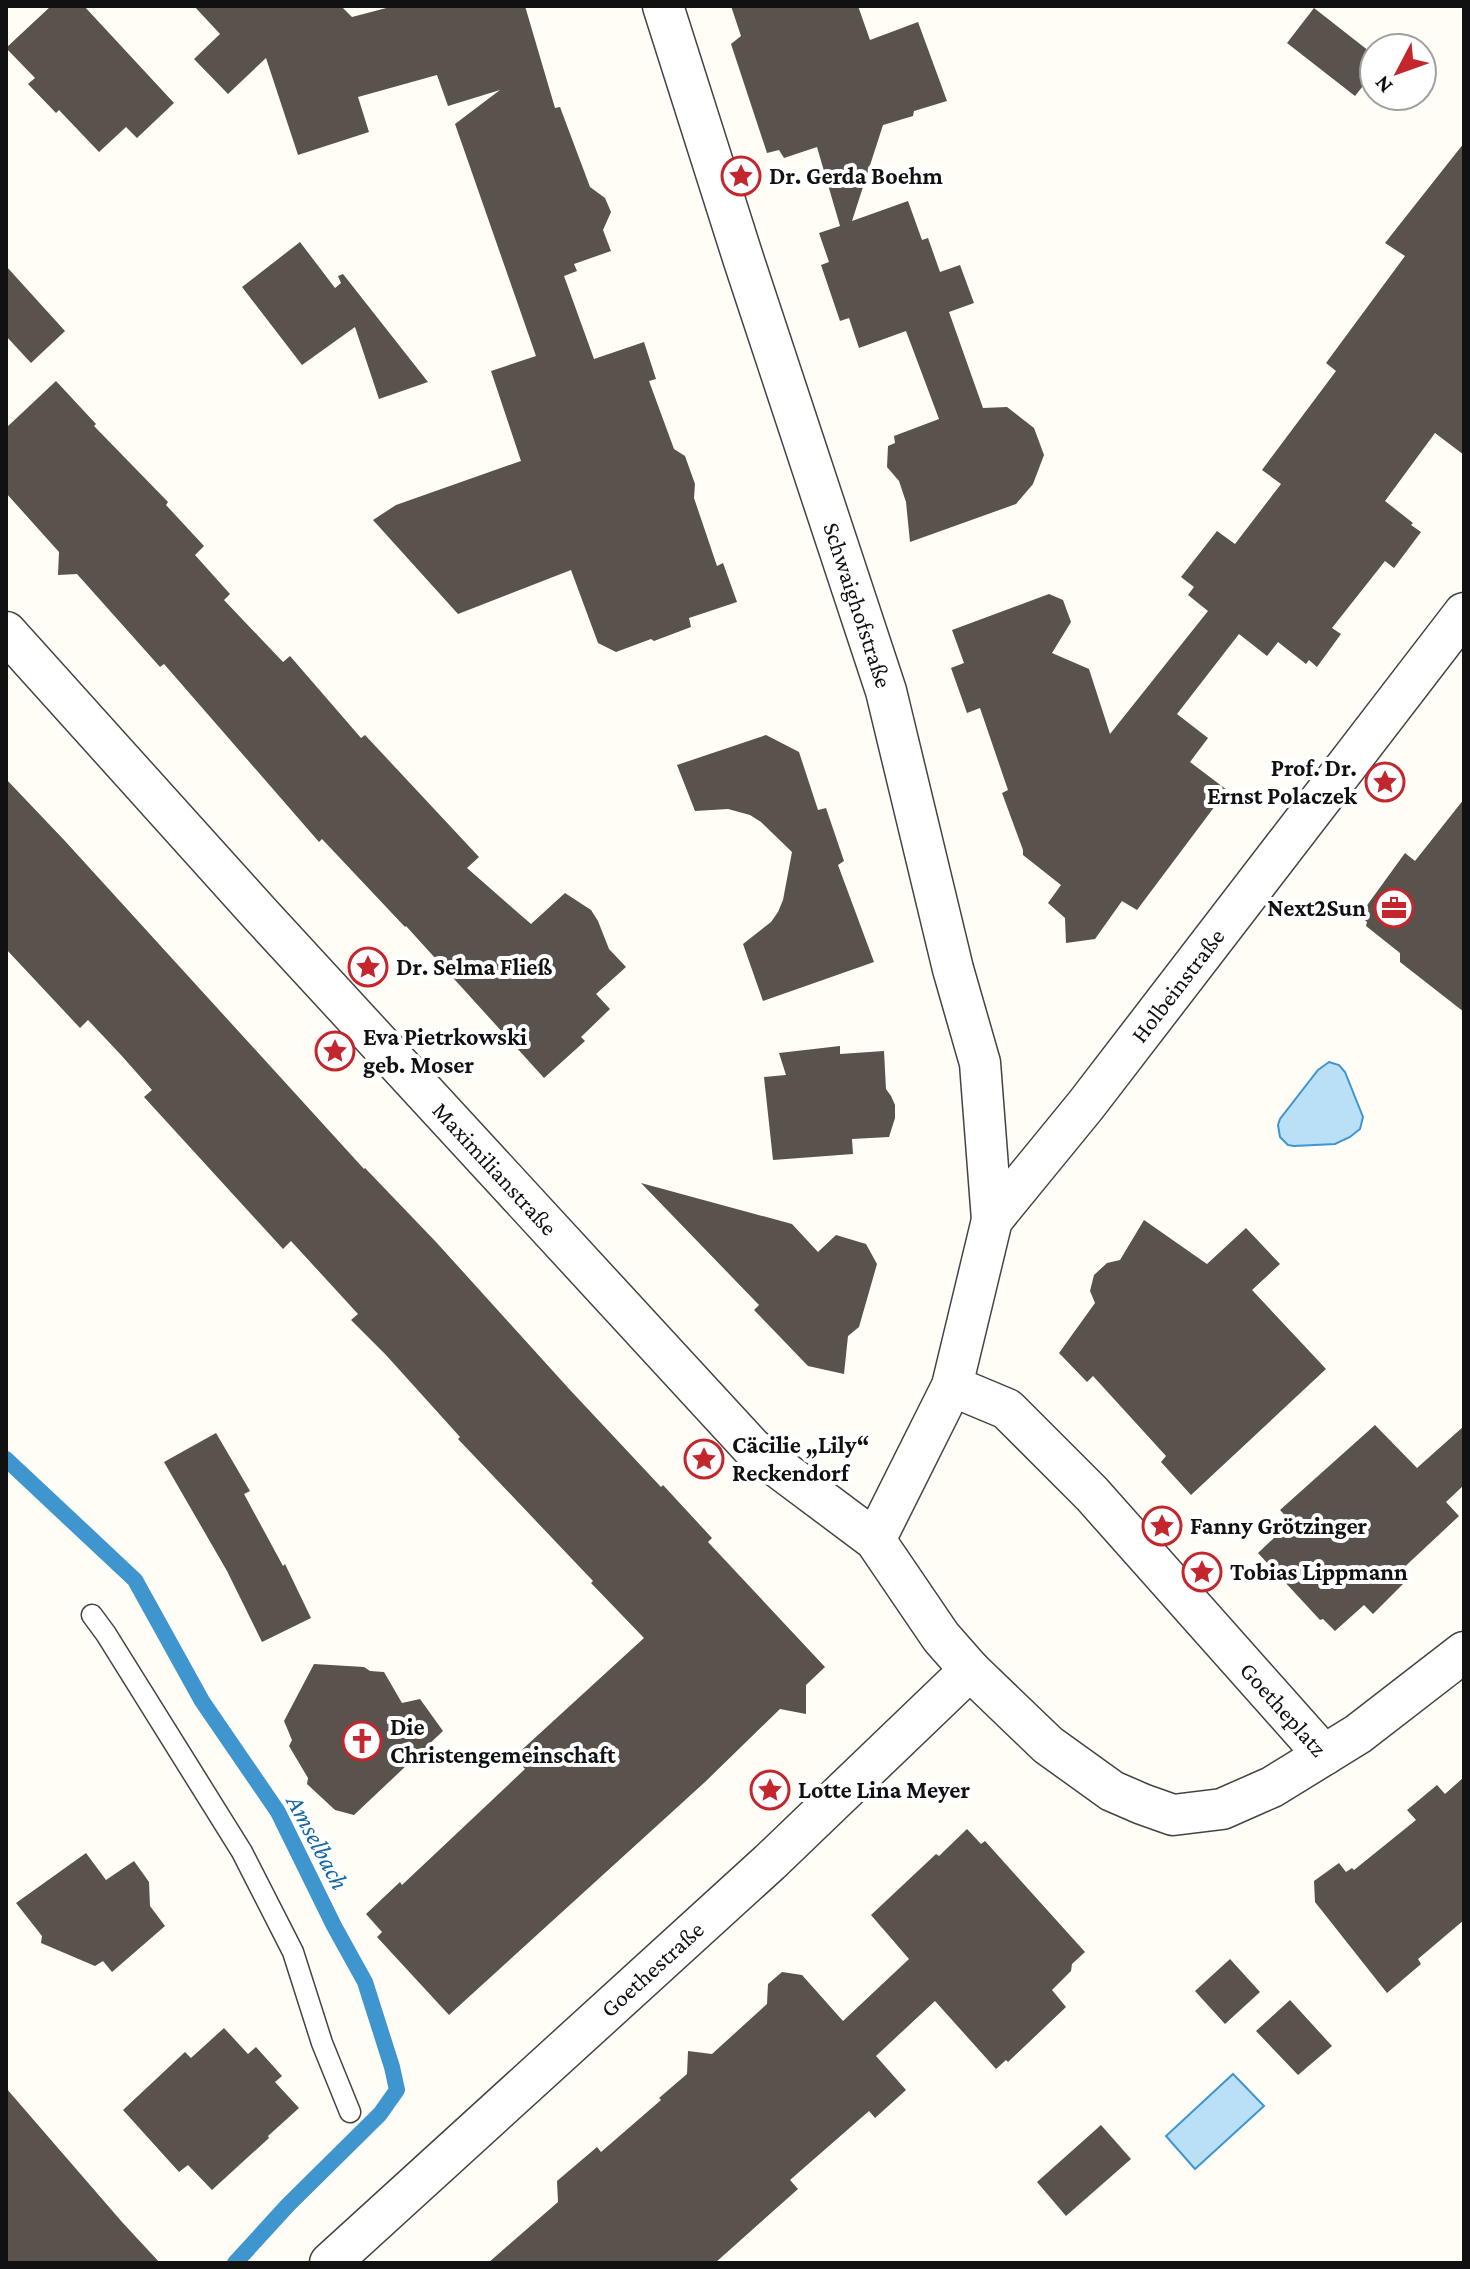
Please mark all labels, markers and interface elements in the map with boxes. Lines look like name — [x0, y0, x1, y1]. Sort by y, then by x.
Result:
north arrow — [1358, 32, 1438, 112]
text: N — [1369, 71, 1398, 99]
place icon: Dr. Gerda Boehm — [720, 155, 762, 197]
place label: Dr. Gerda Boehm — [769, 162, 944, 189]
street label: Schwaighofstraße — [818, 519, 898, 691]
place label: Prof. Dr. Ernst Polaczek — [1207, 754, 1358, 809]
place icon: Prof. Dr. Ernst Polaczek — [1364, 761, 1406, 803]
office icon: Next2Sun — [1373, 887, 1415, 929]
place label: Next2Sun — [1267, 894, 1366, 921]
street label: Holbeinstraße — [1125, 923, 1230, 1048]
place icon: Dr. Selma Fließ — [347, 946, 389, 988]
place label: Dr. Selma Fließ — [396, 953, 552, 980]
place label: Eva Pietrkowski geb. Moser — [363, 1023, 527, 1078]
place icon: Eva Pietrkowski geb. Moser — [314, 1030, 356, 1072]
street label: Maximilianstraße — [427, 1096, 563, 1241]
place label: Cäcilie „Lily“ Reckendorf — [732, 1431, 869, 1486]
place icon: Cäcilie „Lily“ Reckendorf — [683, 1438, 725, 1480]
place icon: Fanny Grötzinger — [1141, 1505, 1183, 1547]
place label: Fanny Grötzinger — [1190, 1512, 1368, 1539]
place icon: Tobias Lippmann — [1181, 1551, 1223, 1593]
place label: Tobias Lippmann — [1230, 1558, 1408, 1585]
street label: Goetheplatz — [1235, 1656, 1333, 1762]
place label: Die Christengemeinschaft — [390, 1713, 616, 1768]
church icon: Die Christengemeinschaft — [341, 1720, 383, 1762]
place icon: Lotte Lina Meyer — [749, 1769, 791, 1811]
place label: Lotte Lina Meyer — [798, 1776, 970, 1803]
water label: Amselbach — [280, 1788, 355, 1895]
street label: Goethestraße — [595, 1915, 709, 2023]

